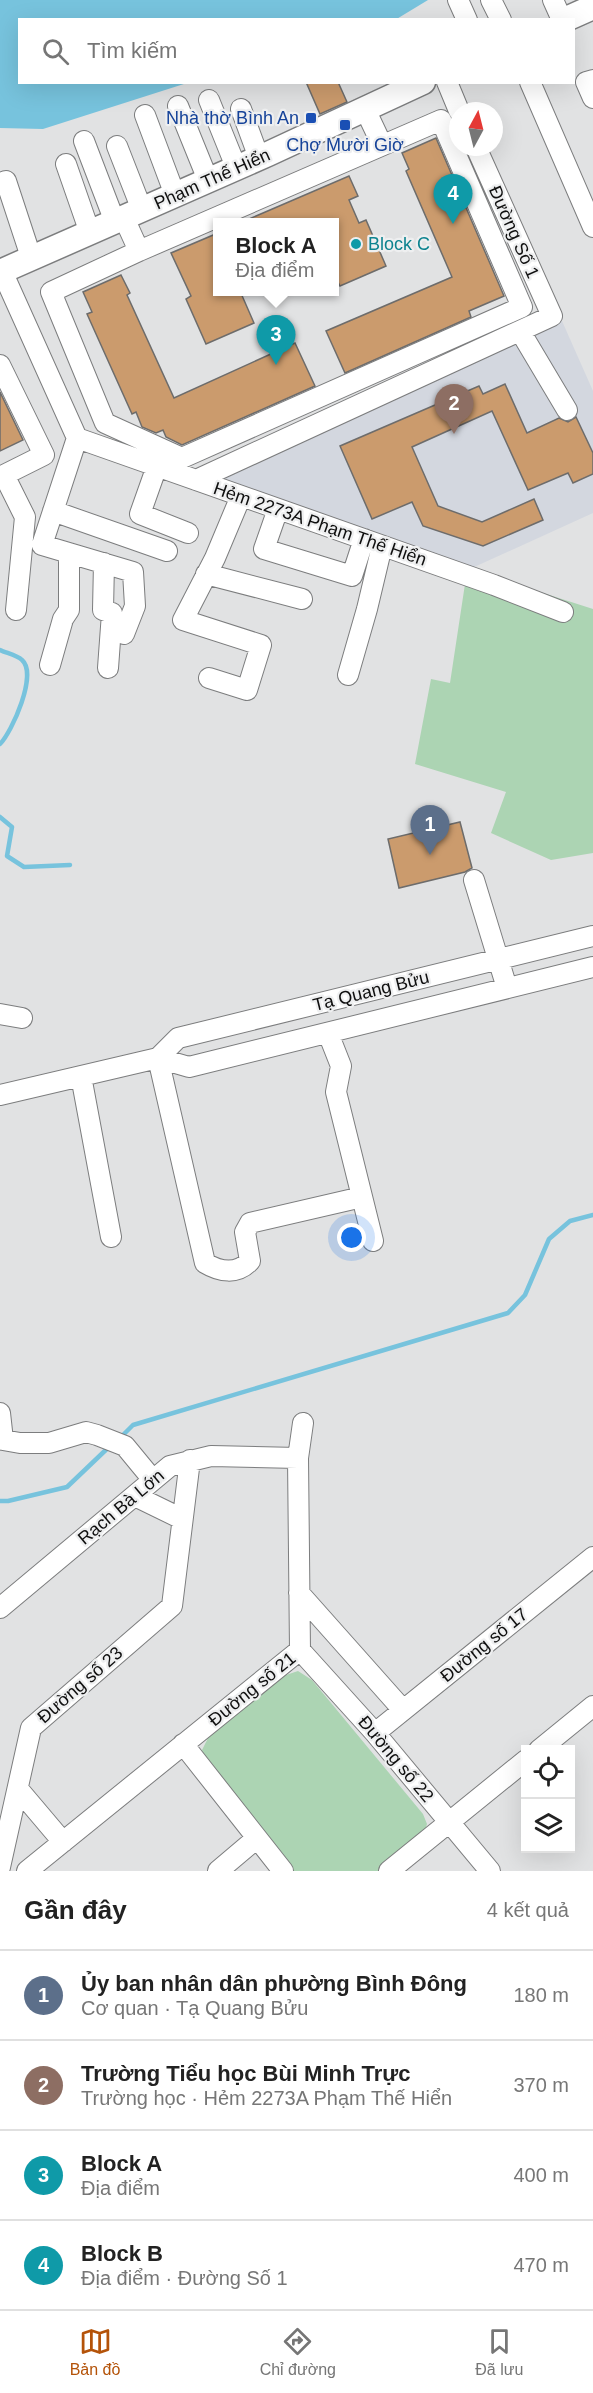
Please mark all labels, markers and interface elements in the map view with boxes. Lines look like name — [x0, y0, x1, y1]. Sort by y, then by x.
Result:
search box — [18, 18, 575, 84]
icon: search — [39, 35, 72, 68]
text: Tìm kiếm — [87, 38, 177, 63]
north arrow — [449, 102, 503, 156]
place label: Nhà thờ Bình An — [166, 108, 299, 128]
marker: Nhà thờ Bình An — [304, 111, 318, 125]
marker: Chợ Mười Giờ — [338, 118, 352, 132]
place label: Chợ Mười Giờ — [286, 135, 404, 155]
street label: Phạm Thế Hiển — [151, 144, 273, 214]
pin: 4 — [434, 174, 472, 224]
street label: Đường Số 1 — [485, 183, 543, 281]
popup — [213, 218, 339, 296]
text: Block A — [235, 233, 317, 258]
place label: Block C — [368, 234, 430, 254]
marker: Block C — [349, 237, 363, 251]
text: Địa điểm — [235, 259, 314, 281]
pin: 3 — [256, 316, 296, 365]
pin: 2 — [434, 384, 474, 434]
street label: Hẻm 2273A Phạm Thế Hiển — [211, 478, 429, 570]
pin: 1 — [410, 806, 450, 855]
street label: Tạ Quang Bửu — [311, 967, 431, 1015]
your location — [337, 1223, 366, 1252]
street label: Rạch Bà Lớn — [74, 1465, 168, 1549]
street label: Đường số 17 — [437, 1604, 531, 1686]
street label: Đường số 23 — [33, 1643, 127, 1727]
street label: Đường số 21 — [205, 1648, 299, 1730]
street label: Đường số 22 — [354, 1712, 438, 1806]
map controls — [521, 1745, 575, 1853]
button: locate — [521, 1745, 575, 1799]
button: layers — [521, 1799, 575, 1853]
text: Gần đây — [24, 1895, 127, 1925]
text: 4 kết quả — [487, 1899, 569, 1921]
text: Ủy ban nhân dân phường Bình Đông — [81, 1971, 467, 1996]
text: 1 — [38, 1984, 49, 2006]
text: 180 m — [513, 1984, 569, 2006]
text: Cơ quan · Tạ Quang Bửu — [81, 1997, 308, 2019]
text: Trường Tiểu học Bùi Minh Trực — [81, 2061, 410, 2086]
text: 2 — [38, 2074, 49, 2096]
text: 370 m — [513, 2074, 569, 2096]
text: Trường học · Hẻm 2273A Phạm Thế Hiển — [81, 2087, 452, 2109]
text: Block A — [81, 2151, 162, 2176]
text: 3 — [38, 2164, 49, 2186]
text: 400 m — [513, 2164, 569, 2186]
text: Địa điểm — [81, 2177, 160, 2199]
text: Block B — [81, 2241, 163, 2266]
text: 4 — [38, 2254, 49, 2276]
text: 470 m — [513, 2254, 569, 2276]
text: Địa điểm · Đường Số 1 — [81, 2267, 288, 2289]
tab: Bản đồ — [70, 2325, 120, 2379]
tab: Chỉ đường — [260, 2325, 336, 2379]
tab: Đã lưu — [475, 2325, 523, 2379]

